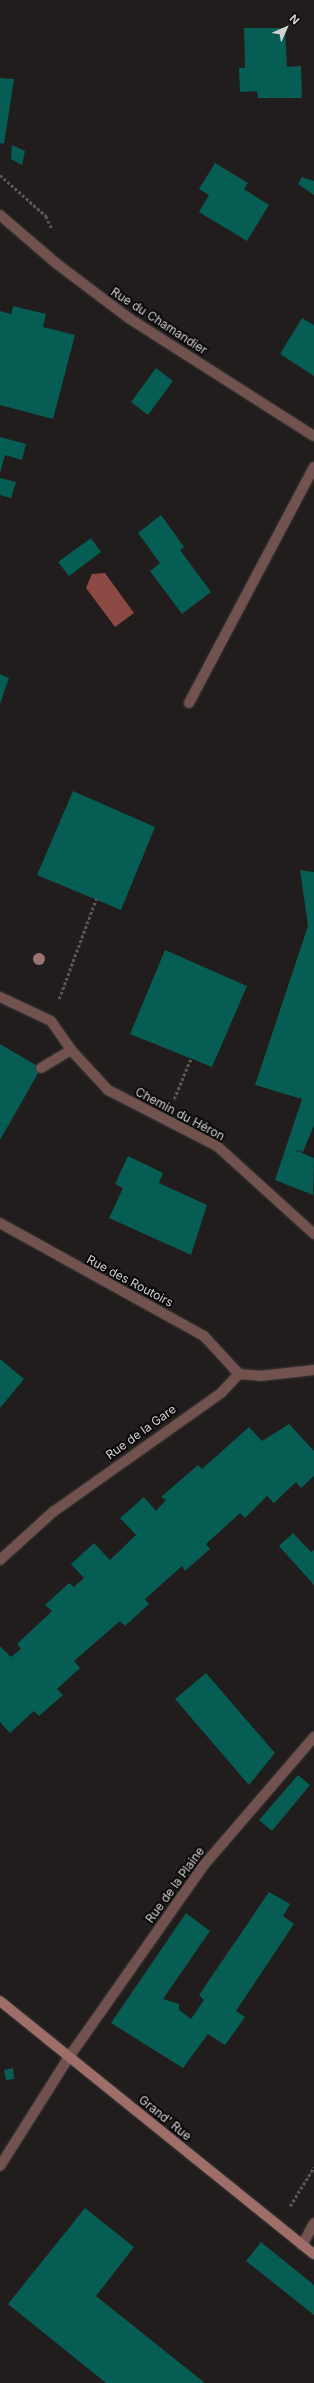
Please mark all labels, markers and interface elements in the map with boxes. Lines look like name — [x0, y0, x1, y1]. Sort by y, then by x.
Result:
north arrow — [266, 8, 306, 48]
text: N — [287, 12, 302, 27]
street label: Rue du Chamandier — [108, 285, 210, 357]
street label: Chemin du Héron — [133, 1084, 227, 1144]
street label: Rue des Routoirs — [84, 1252, 176, 1310]
street label: Rue de la Gare — [103, 1402, 179, 1462]
street label: Rue de la Plaine — [143, 1844, 207, 1926]
street label: Grand' Rue — [136, 2092, 194, 2144]

